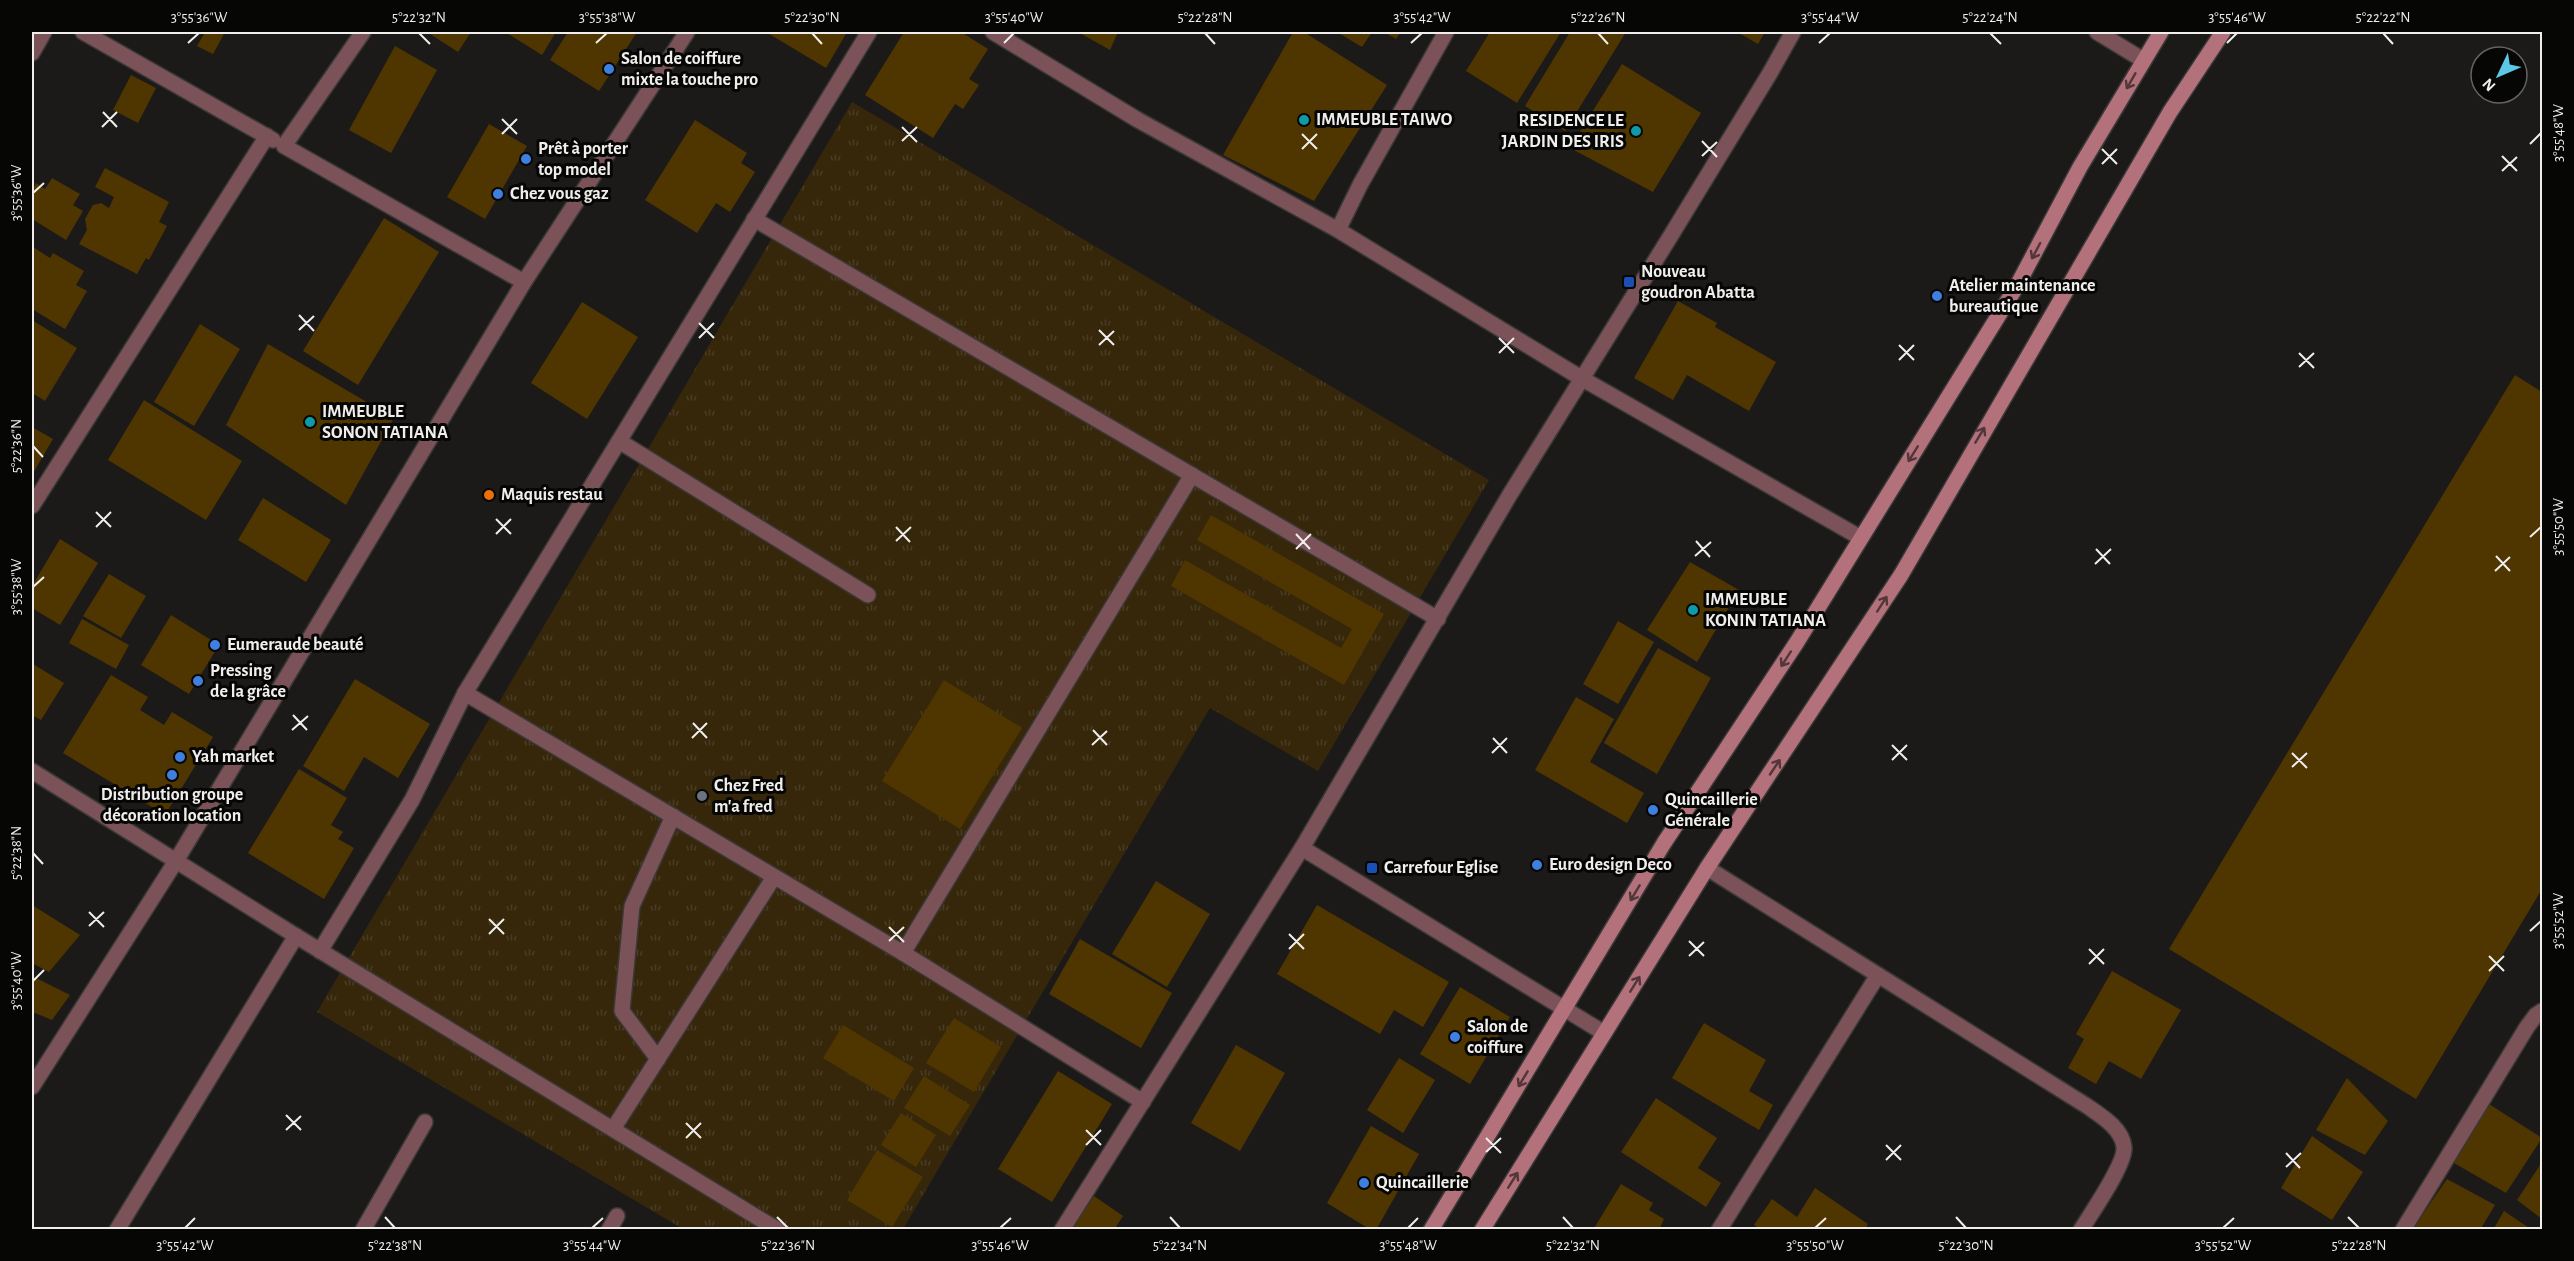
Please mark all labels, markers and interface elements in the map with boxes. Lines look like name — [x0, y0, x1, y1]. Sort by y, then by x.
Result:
text: 3°55'36"W — [171, 10, 228, 25]
text: 5°22'32"N — [392, 10, 446, 25]
text: 3°55'38"W — [579, 10, 636, 25]
text: 5°22'30"N — [784, 10, 840, 25]
text: 3°55'40"W — [985, 10, 1044, 25]
text: 5°22'28"N — [1177, 10, 1233, 25]
text: 3°55'42"W — [1393, 10, 1451, 25]
text: 5°22'26"N — [1570, 10, 1626, 25]
text: 3°55'44"W — [1801, 10, 1860, 25]
text: 5°22'24"N — [1962, 10, 2018, 25]
text: 3°55'46"W — [2208, 10, 2266, 25]
text: 5°22'22"N — [2356, 10, 2410, 25]
north arrow — [2469, 45, 2529, 105]
place label: Salon de coiffure mixte la touche pro — [621, 50, 758, 89]
marker: Salon de coiffure mixte la touche pro — [602, 62, 616, 76]
one-way arrow — [2124, 72, 2136, 89]
text: N — [2479, 75, 2499, 94]
text: 3°55'48"W — [2551, 104, 2566, 162]
place label: IMMEUBLE TAIWO — [1316, 111, 1453, 129]
place label: RESIDENCE LE JARDIN DES IRIS — [1502, 112, 1624, 151]
marker: IMMEUBLE TAIWO — [1297, 113, 1311, 127]
marker: RESIDENCE LE JARDIN DES IRIS — [1629, 124, 1643, 138]
place label: Prêt à porter top model — [538, 140, 629, 179]
marker: Prêt à porter top model — [519, 152, 533, 166]
text: 3°55'36"W — [9, 164, 24, 221]
place label: Chez vous gaz — [510, 185, 609, 203]
marker: Chez vous gaz — [491, 187, 505, 201]
one-way arrow — [2029, 242, 2041, 260]
place label: Nouveau goudron Abatta — [1641, 263, 1755, 302]
marker: Nouveau goudron Abatta — [1622, 275, 1636, 289]
place label: Atelier maintenance bureautique — [1949, 277, 2096, 316]
marker: Atelier maintenance bureautique — [1930, 289, 1944, 303]
place label: IMMEUBLE SONON TATIANA — [322, 403, 448, 442]
marker: IMMEUBLE SONON TATIANA — [303, 415, 317, 429]
text: 5°22'36"N — [9, 419, 24, 473]
one-way arrow — [1974, 427, 1986, 444]
one-way arrow — [1906, 445, 1918, 462]
place label: Maquis restau — [501, 486, 603, 504]
marker: Maquis restau — [482, 488, 496, 502]
text: 3°55'50"W — [2551, 498, 2566, 556]
text: 3°55'38"W — [9, 558, 24, 615]
place label: IMMEUBLE KONIN TATIANA — [1705, 591, 1826, 630]
one-way arrow — [1875, 595, 1888, 612]
marker: IMMEUBLE KONIN TATIANA — [1686, 603, 1700, 617]
place label: Eumeraude beauté — [227, 636, 363, 654]
marker: Eumeraude beauté — [208, 638, 222, 652]
one-way arrow — [1780, 650, 1792, 667]
place label: Pressing de la grâce — [210, 662, 286, 701]
marker: Pressing de la grâce — [191, 674, 205, 688]
place label: Yah market — [192, 748, 274, 766]
marker: Yah market — [173, 750, 187, 764]
one-way arrow — [1768, 758, 1781, 775]
marker: Distribution groupe décoration location — [165, 768, 179, 782]
place label: Chez Fred m'a fred — [714, 777, 784, 816]
place label: Distribution groupe décoration location — [101, 786, 243, 825]
marker: Chez Fred m'a fred — [695, 789, 709, 803]
place label: Quincaillerie Générale — [1665, 791, 1758, 830]
marker: Quincaillerie Générale — [1646, 803, 1660, 817]
text: 5°22'38"N — [9, 826, 24, 880]
place label: Euro design Deco — [1549, 856, 1672, 874]
marker: Euro design Deco — [1530, 858, 1544, 872]
place label: Carrefour Eglise — [1384, 859, 1498, 877]
marker: Carrefour Eglise — [1365, 861, 1379, 875]
one-way arrow — [1628, 884, 1640, 901]
text: 3°55'52"W — [2551, 892, 2566, 949]
text: 3°55'40"W — [9, 951, 24, 1010]
one-way arrow — [1629, 976, 1641, 993]
place label: Salon de coiffure — [1467, 1018, 1528, 1057]
marker: Salon de coiffure — [1448, 1030, 1462, 1044]
one-way arrow — [1517, 1070, 1529, 1087]
one-way arrow — [1507, 1172, 1519, 1189]
place label: Quincaillerie — [1376, 1174, 1469, 1192]
marker: Quincaillerie — [1357, 1176, 1371, 1190]
text: 3°55'42"W — [156, 1238, 214, 1253]
text: 5°22'38"N — [368, 1238, 422, 1253]
text: 3°55'44"W — [563, 1238, 622, 1253]
text: 5°22'36"N — [761, 1238, 815, 1253]
text: 3°55'46"W — [971, 1238, 1029, 1253]
text: 5°22'34"N — [1153, 1238, 1207, 1253]
text: 3°55'48"W — [1379, 1238, 1437, 1253]
text: 5°22'32"N — [1546, 1238, 1600, 1253]
text: 3°55'50"W — [1786, 1238, 1844, 1253]
text: 5°22'30"N — [1938, 1238, 1994, 1253]
text: 3°55'52"W — [2195, 1238, 2252, 1253]
text: 5°22'28"N — [2331, 1238, 2387, 1253]

